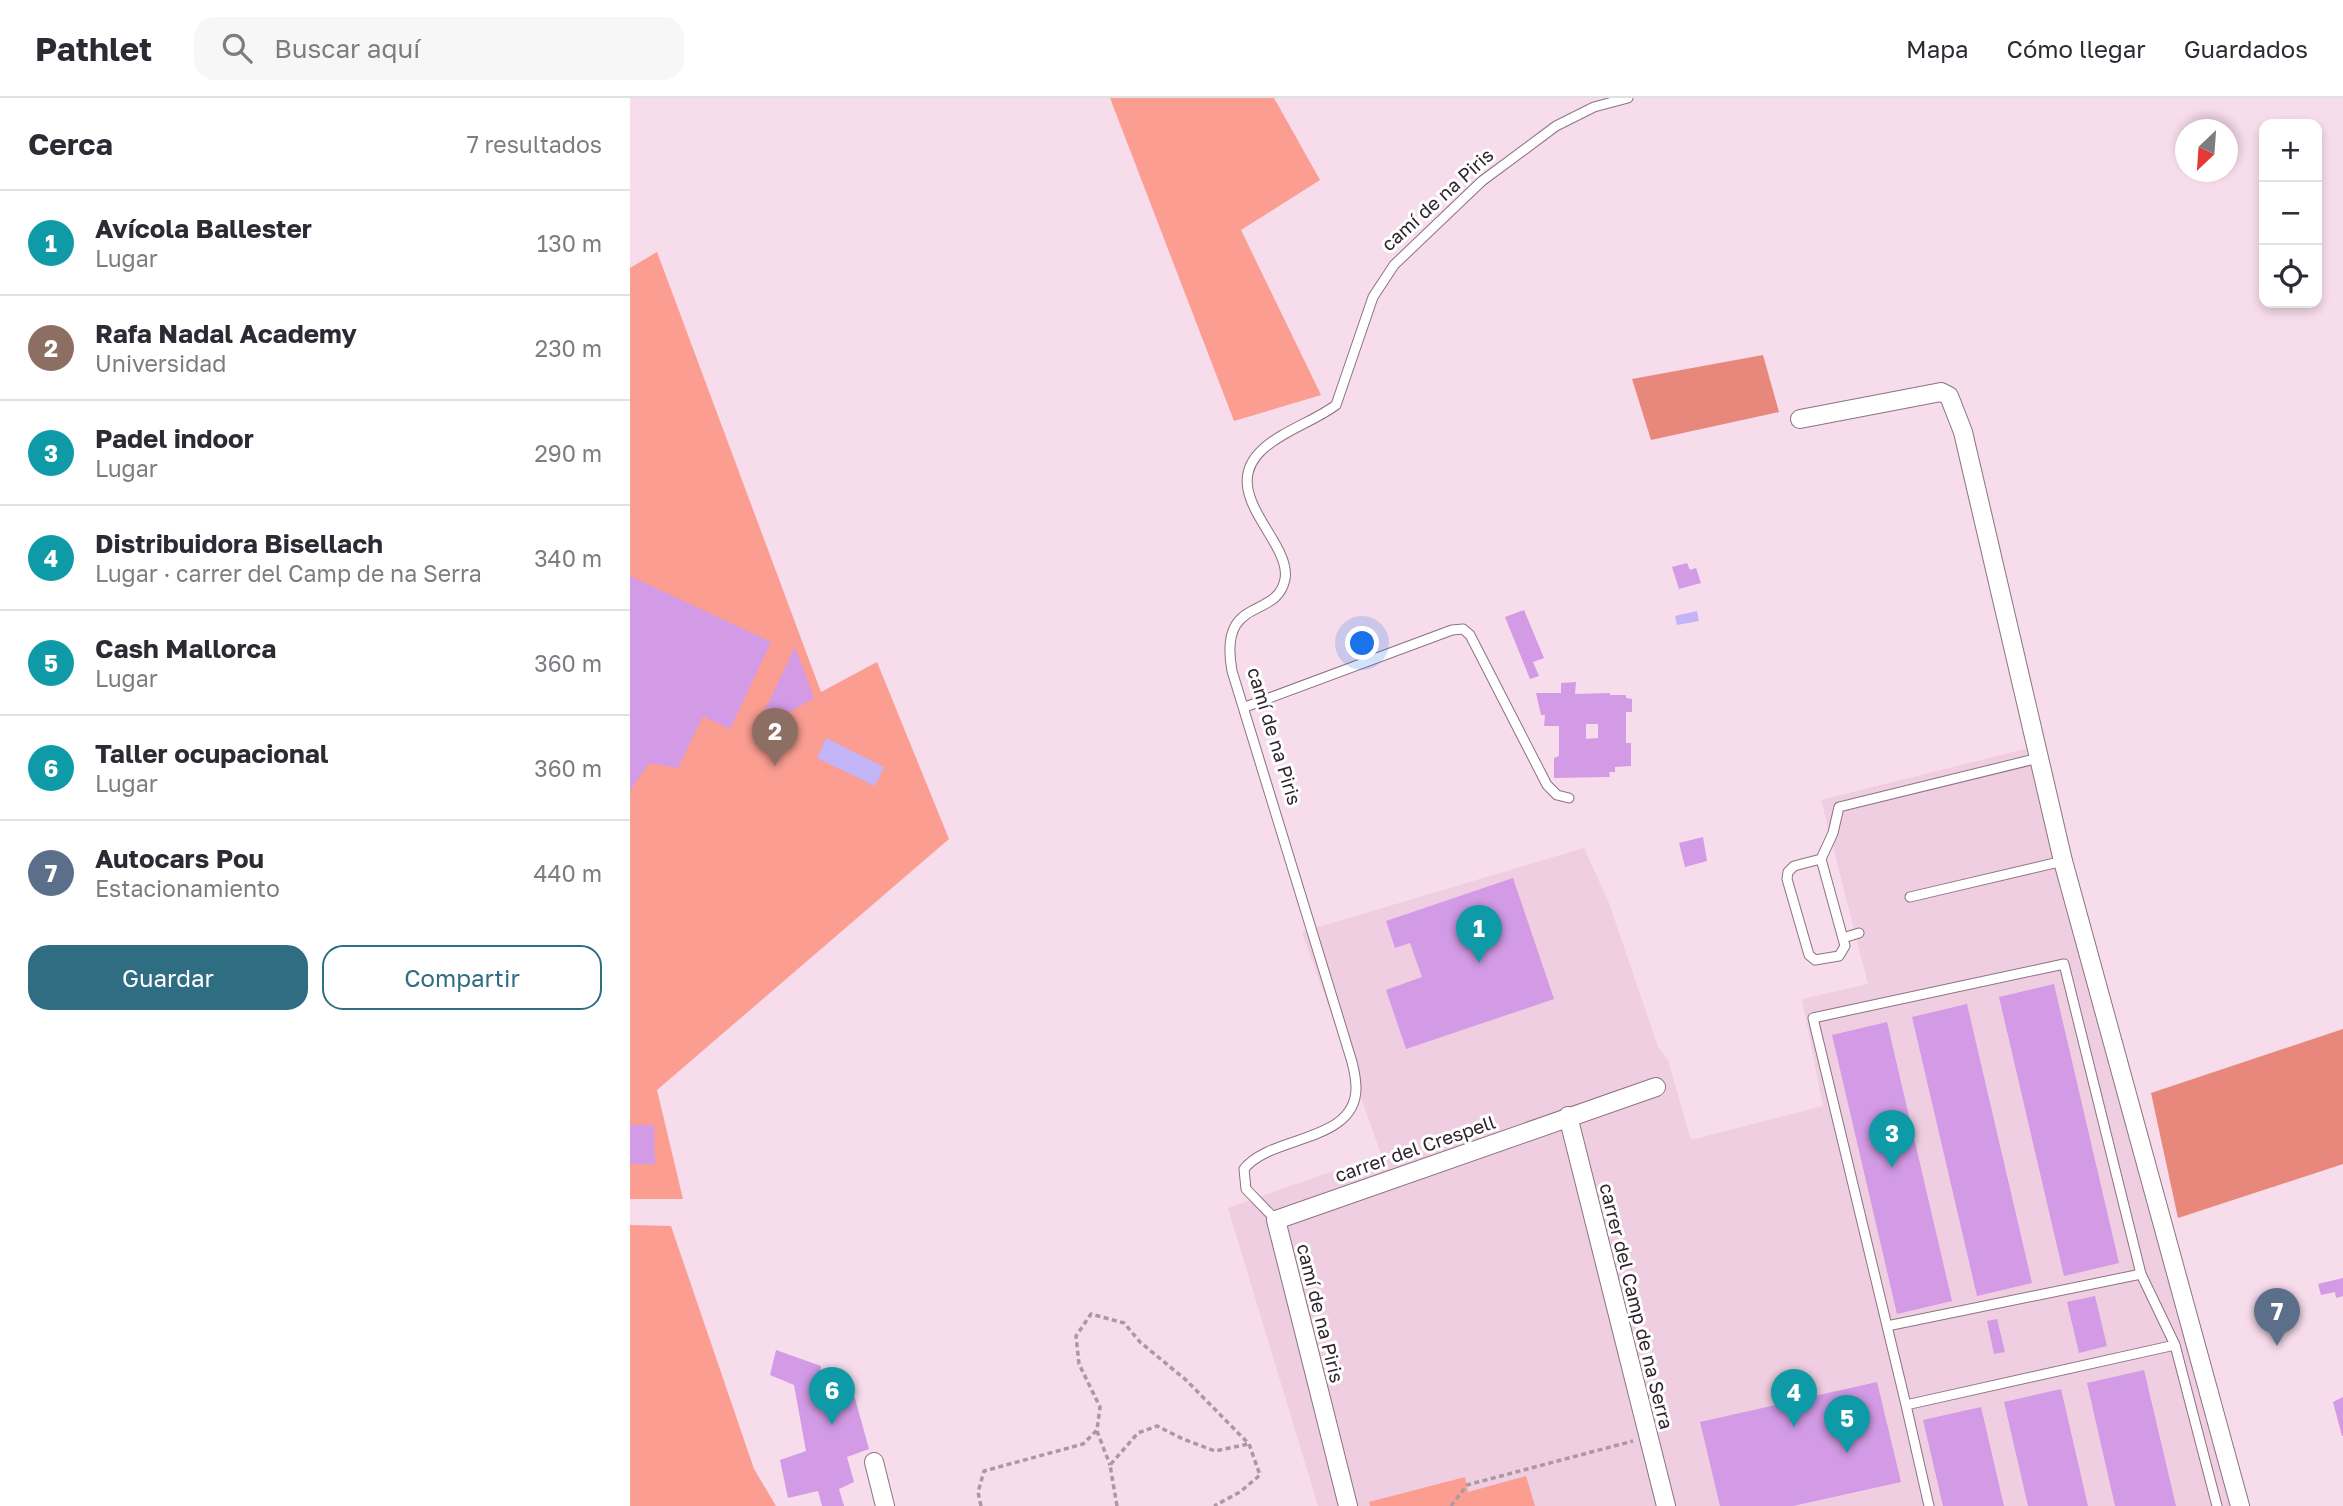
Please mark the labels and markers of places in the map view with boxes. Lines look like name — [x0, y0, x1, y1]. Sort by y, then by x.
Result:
pin: 2 — [752, 708, 798, 766]
pin: 1 — [1456, 905, 1502, 963]
pin: 3 — [1869, 1110, 1915, 1168]
pin: 7 — [2254, 1288, 2300, 1346]
pin: 6 — [809, 1367, 855, 1425]
pin: 4 — [1771, 1369, 1817, 1427]
pin: 5 — [1824, 1395, 1870, 1453]

